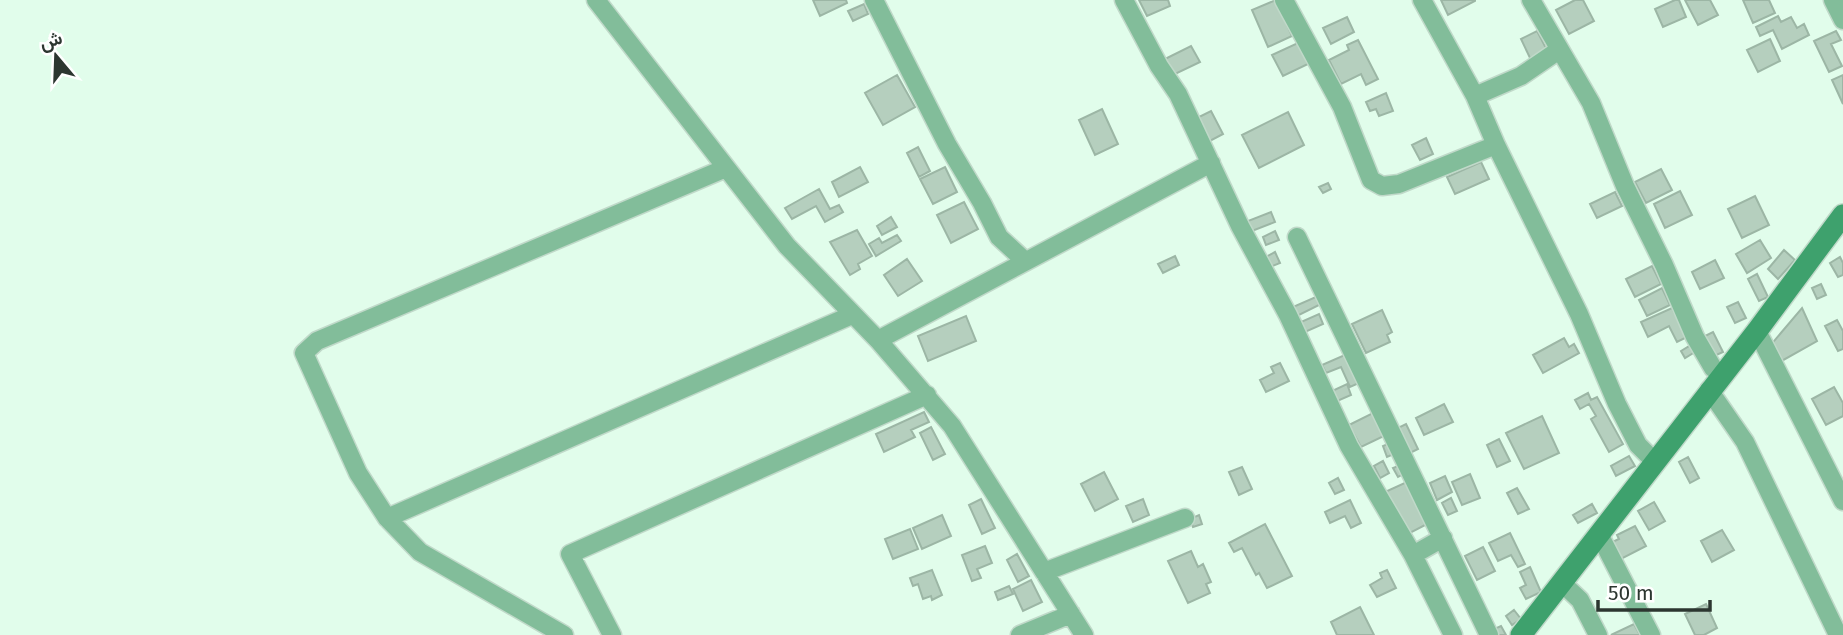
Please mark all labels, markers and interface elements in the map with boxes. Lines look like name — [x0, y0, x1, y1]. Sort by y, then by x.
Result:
north arrow — [21, 21, 91, 91]
text: ش — [36, 26, 65, 55]
scale bar — [1598, 568, 1710, 612]
text: 50 m — [1608, 580, 1654, 606]

